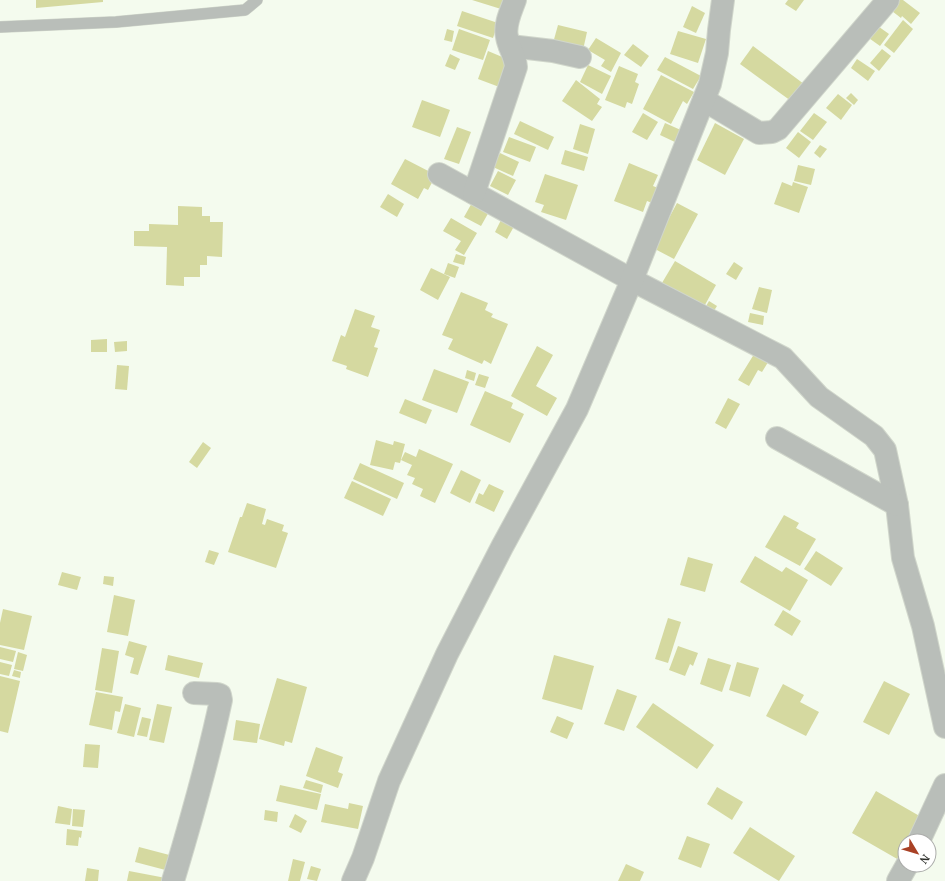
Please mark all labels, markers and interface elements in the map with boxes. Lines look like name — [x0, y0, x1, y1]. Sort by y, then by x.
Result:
north arrow — [897, 833, 937, 873]
text: N — [916, 852, 933, 867]

